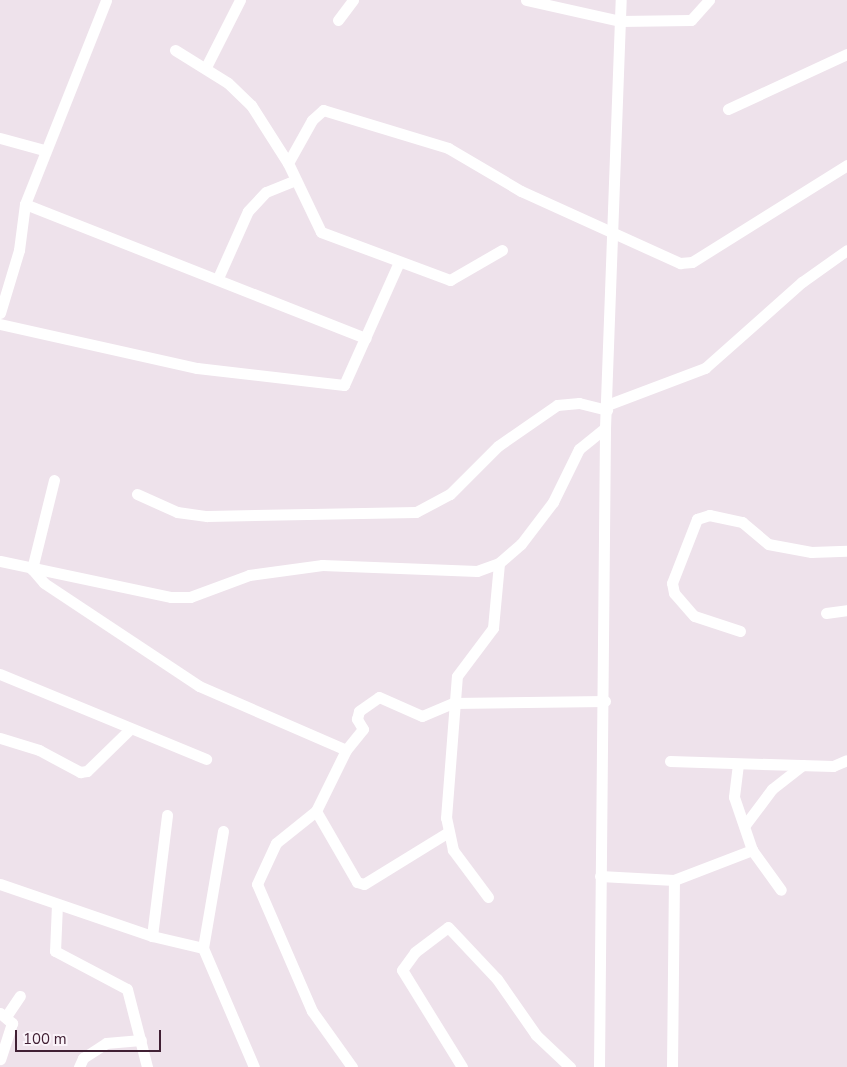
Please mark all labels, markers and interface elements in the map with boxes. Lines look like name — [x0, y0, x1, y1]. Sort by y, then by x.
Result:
scale bar — [18, 1020, 164, 1052]
text: 100 m — [23, 1029, 67, 1049]

